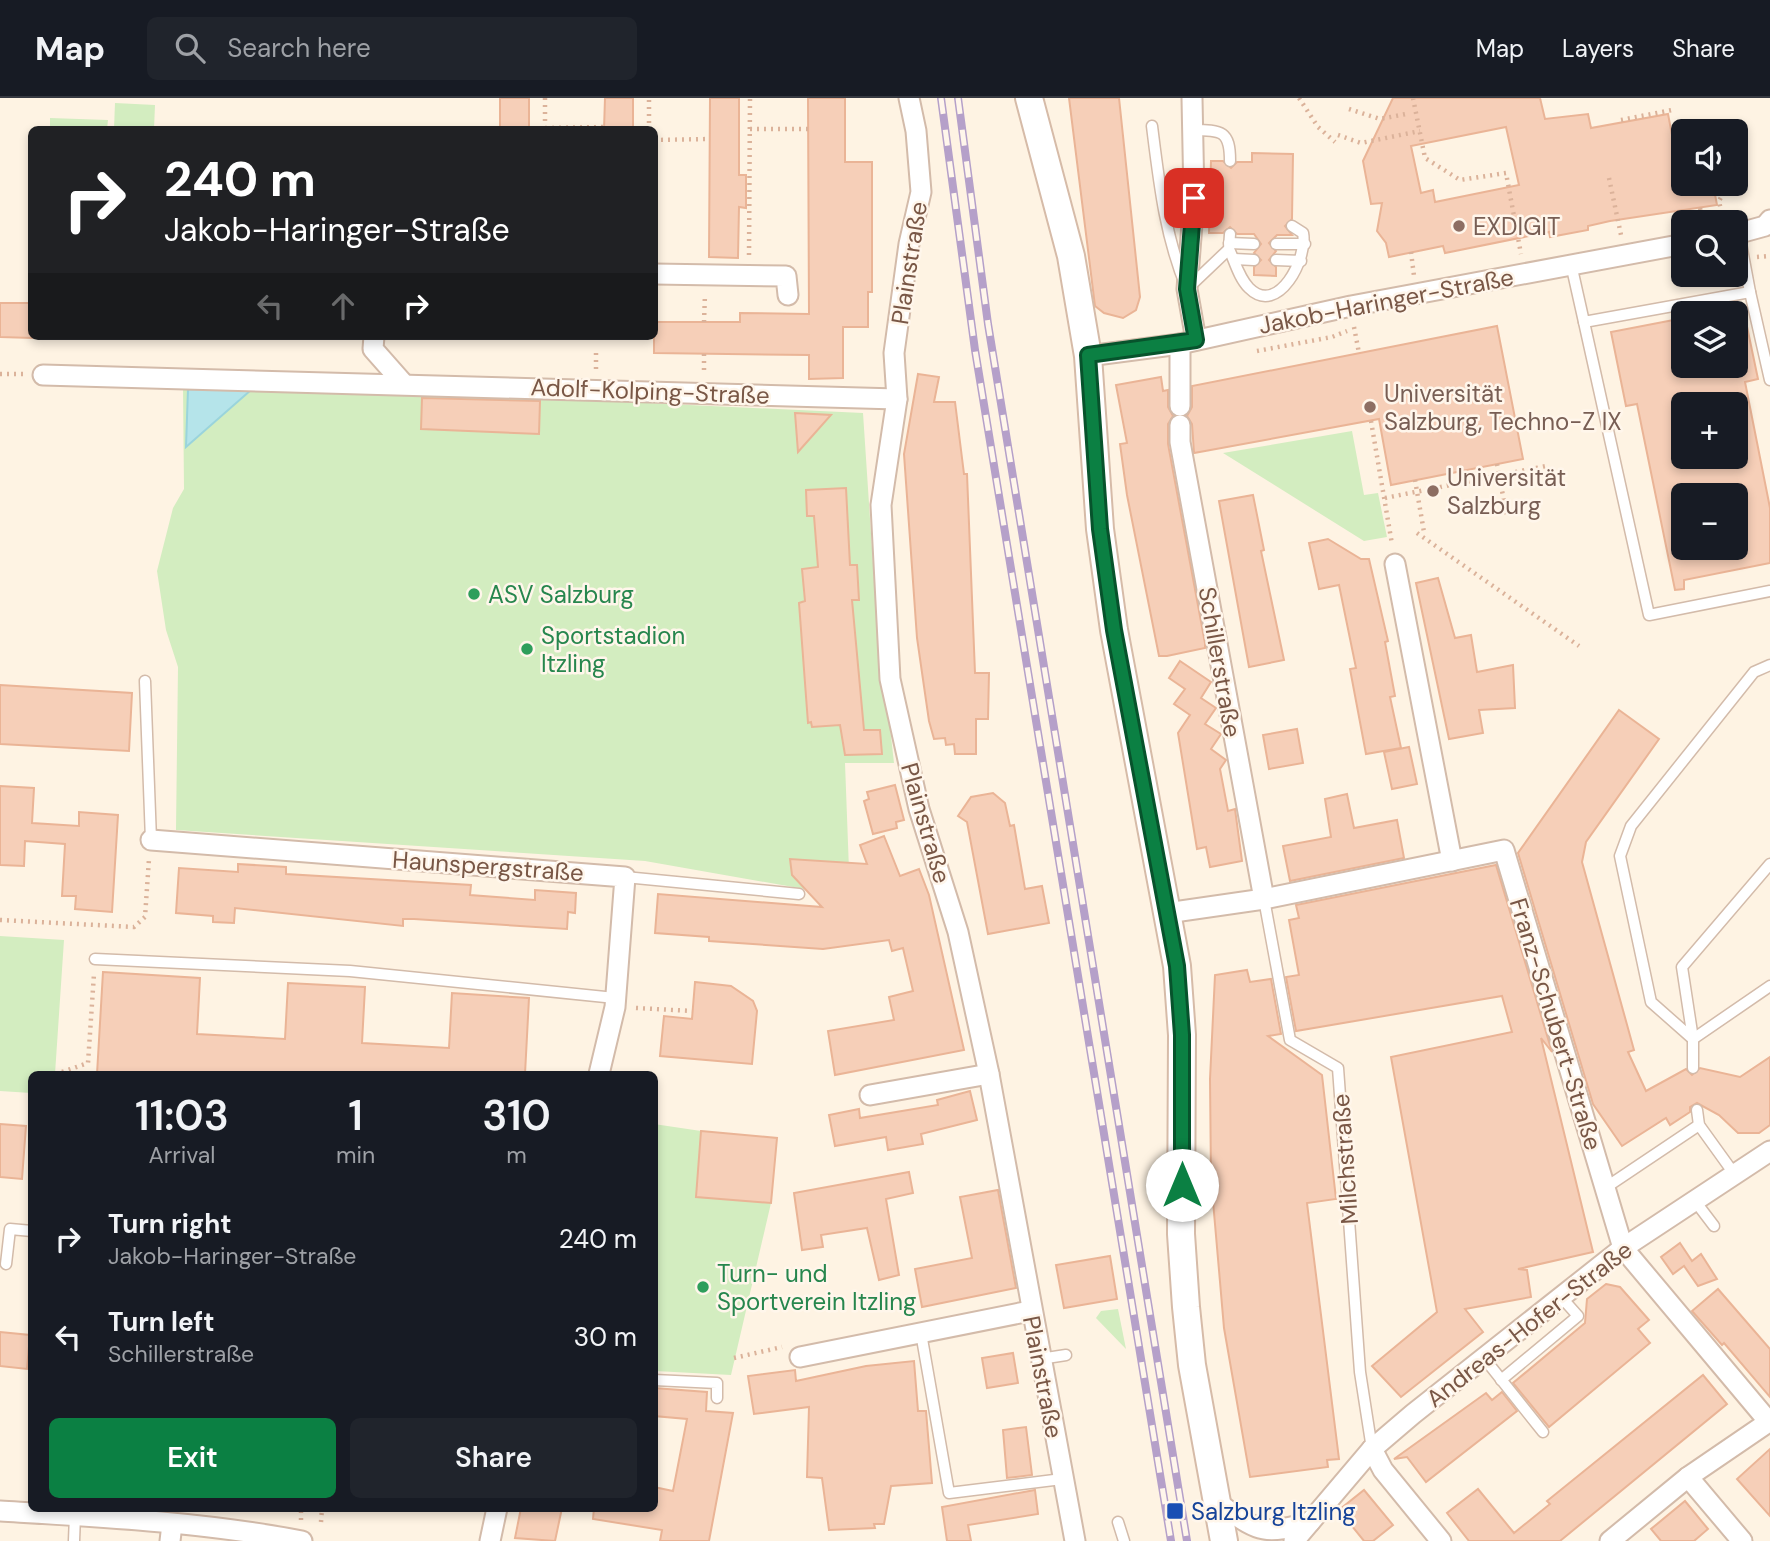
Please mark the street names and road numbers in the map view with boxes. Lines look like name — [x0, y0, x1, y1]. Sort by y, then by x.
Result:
street label: Plainstraße — [884, 199, 934, 327]
street label: Jakob-Haringer-Straße — [1256, 261, 1516, 341]
street label: Adolf-Kolping-Straße — [530, 371, 770, 411]
street label: Schillerstraße — [1191, 584, 1249, 740]
street label: Plainstraße — [894, 759, 958, 887]
street label: Haunspergstraße — [391, 844, 585, 888]
street label: Franz-Schubert-Straße — [1503, 894, 1609, 1154]
street label: Milchstraße — [1325, 1093, 1365, 1225]
street label: Andreas-Hofer-Straße — [1420, 1234, 1638, 1414]
street label: Plainstraße — [1016, 1313, 1070, 1441]

